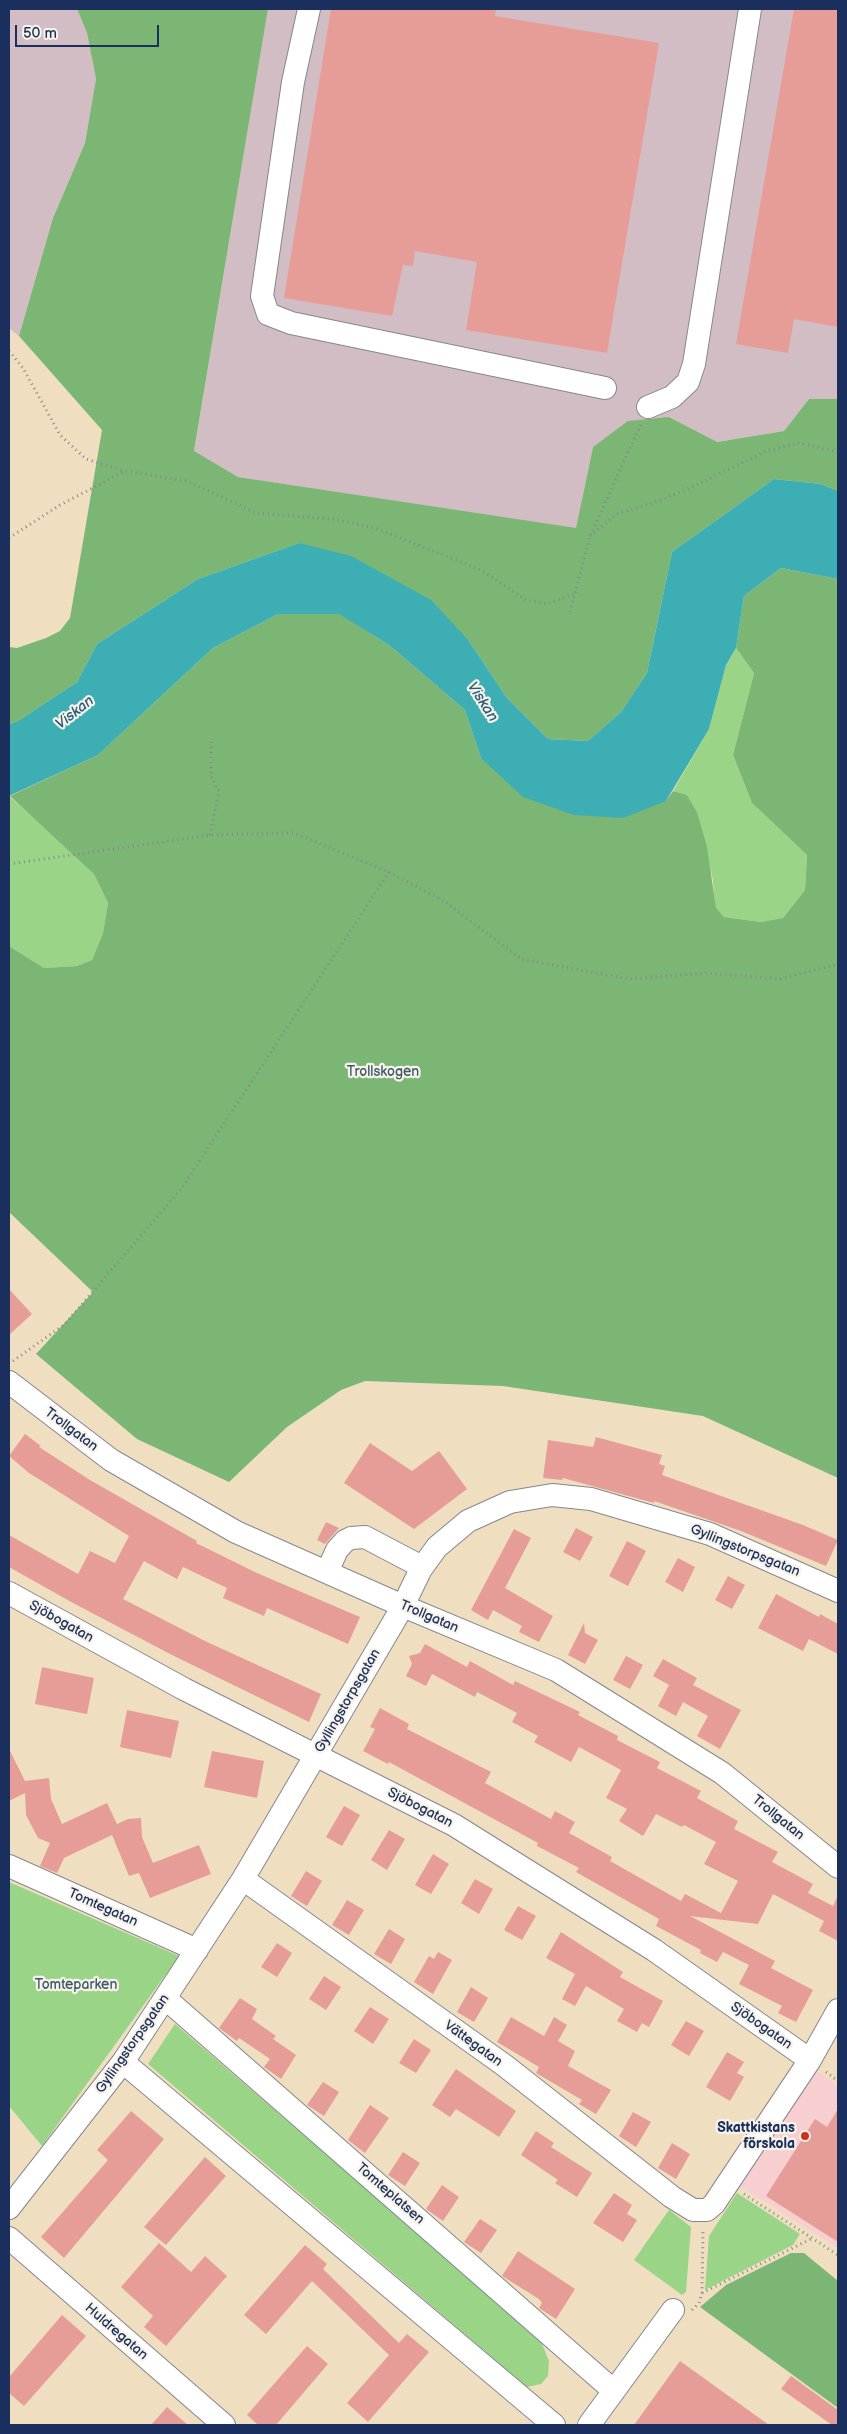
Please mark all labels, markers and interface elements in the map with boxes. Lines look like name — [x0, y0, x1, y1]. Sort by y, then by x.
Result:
scale bar — [18, 15, 161, 47]
text: 50 m — [23, 24, 57, 43]
water label: Viskan — [463, 679, 501, 725]
water label: Viskan — [52, 692, 98, 734]
park label: Trollskogen — [347, 1064, 419, 1080]
street label: Trollgatan — [41, 1405, 101, 1455]
street label: Gyllingstorpsgatan — [688, 1521, 802, 1581]
street label: Sjöbogatan — [26, 1597, 96, 1647]
street label: Trollgatan — [397, 1597, 461, 1637]
street label: Gyllingstorpsgatan — [311, 1646, 385, 1756]
street label: Sjöbogatan — [384, 1784, 456, 1832]
street label: Trollgatan — [749, 1792, 807, 1844]
street label: Tomtegatan — [66, 1885, 140, 1931]
park label: Tomteparken — [35, 1977, 117, 1993]
street label: Gyllingstorpsgatan — [93, 1991, 173, 2097]
street label: Sjöbogatan — [727, 1999, 795, 2053]
street label: Vättegatan — [441, 2017, 505, 2071]
place label: Skattkistans förskola — [717, 2120, 795, 2152]
marker: Skattkistans förskola — [799, 2130, 811, 2142]
street label: Tomteplatsen — [352, 2160, 428, 2228]
street label: Huldregatan — [81, 2300, 151, 2364]

